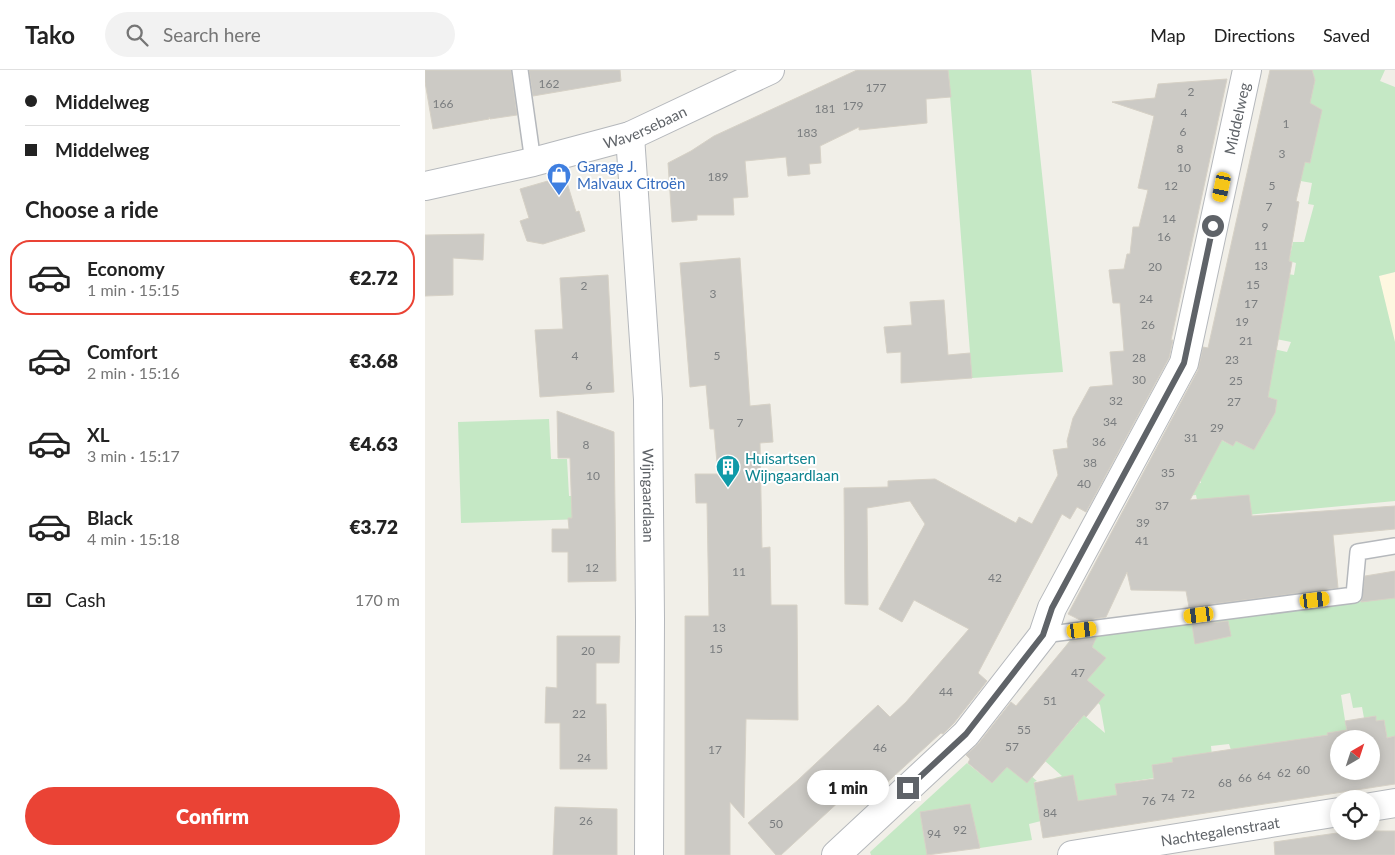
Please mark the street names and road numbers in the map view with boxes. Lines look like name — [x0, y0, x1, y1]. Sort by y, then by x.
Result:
street label: Middelweg — [1220, 81, 1253, 156]
street label: Waversebaan — [601, 102, 689, 152]
street label: Wijngaardlaan — [639, 448, 658, 543]
street label: Nachtegalenstraat — [1159, 813, 1281, 850]

